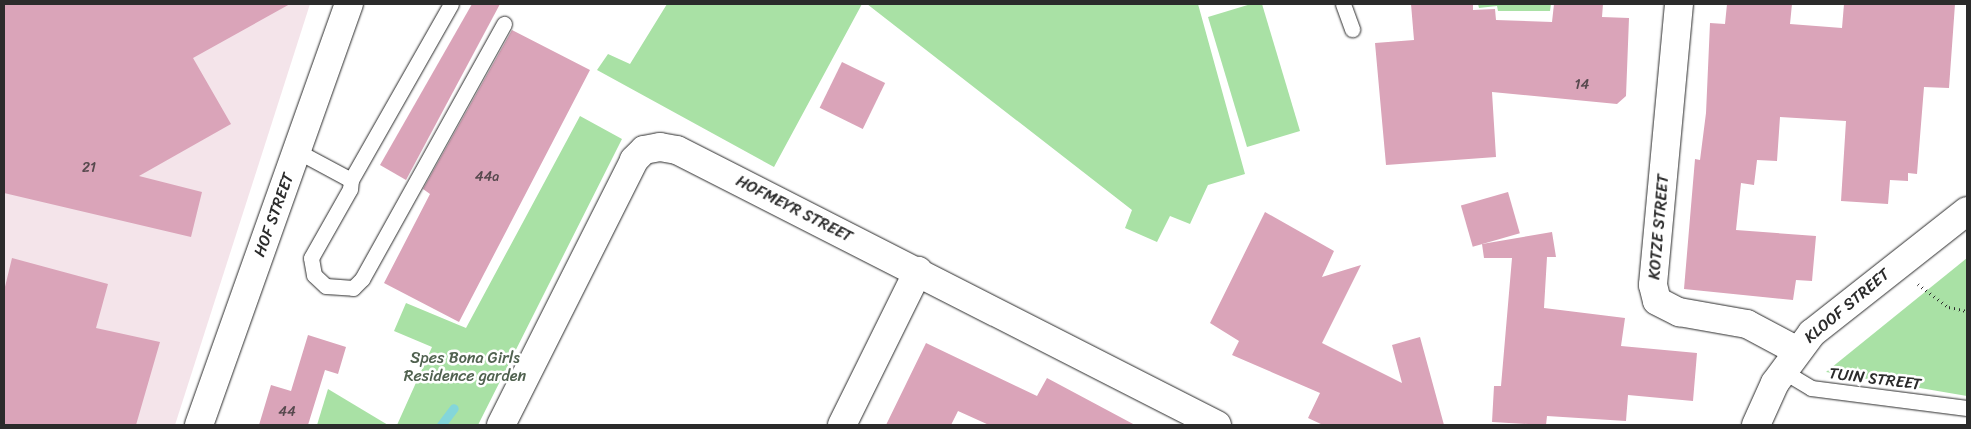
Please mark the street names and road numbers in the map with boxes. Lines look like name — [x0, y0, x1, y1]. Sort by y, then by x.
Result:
street label: HOF STREET — [250, 170, 298, 260]
street label: HOFMEYR STREET — [732, 171, 856, 247]
street label: KOTZE STREET — [1645, 174, 1673, 280]
street label: KLOOF STREET — [1800, 265, 1894, 347]
street label: TUIN STREET — [1827, 364, 1923, 394]

